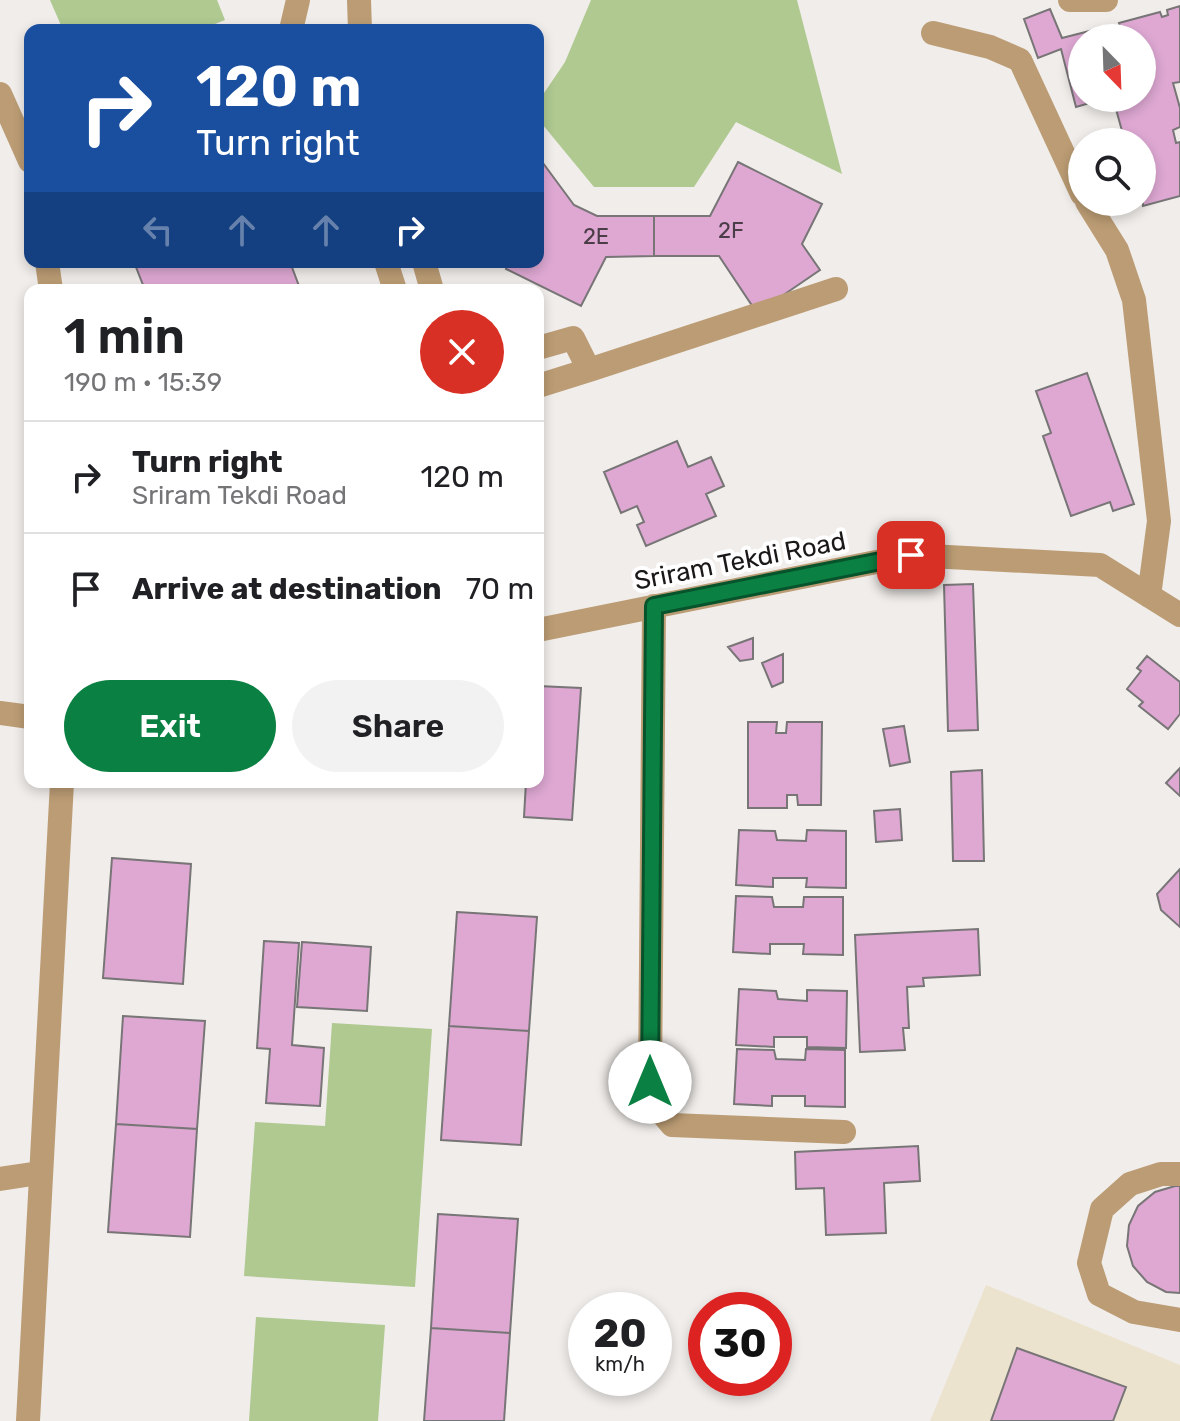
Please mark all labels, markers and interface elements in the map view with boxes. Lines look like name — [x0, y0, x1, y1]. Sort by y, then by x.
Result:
north arrow — [1068, 24, 1156, 112]
map controls — [1068, 24, 1156, 216]
text: 120 m — [196, 54, 362, 120]
icon: right — [64, 56, 168, 160]
text: Turn right — [196, 121, 360, 164]
button: search — [1068, 128, 1156, 216]
icon: left — [136, 208, 180, 252]
icon: ahead — [220, 208, 264, 252]
icon: ahead — [304, 208, 348, 252]
icon: right — [388, 208, 432, 252]
house number: 2F — [718, 217, 744, 244]
house number: 2E — [583, 223, 609, 250]
text: 1 min — [64, 308, 185, 365]
button: close — [420, 310, 504, 394]
text: 190 m · 15:39 — [64, 367, 222, 398]
text: Turn right — [132, 444, 283, 480]
icon: right — [64, 455, 108, 499]
text: 120 m — [420, 459, 504, 495]
text: Sriram Tekdi Road — [132, 480, 347, 511]
pin — [877, 521, 945, 589]
street label: Sriram Tekdi Road — [632, 525, 848, 597]
icon: arrive — [889, 533, 933, 577]
icon: arrive — [64, 567, 108, 611]
text: Arrive at destination — [132, 571, 442, 607]
text: 70 m — [466, 571, 534, 607]
button: Exit — [64, 680, 276, 772]
button: Share — [292, 680, 504, 772]
position arrow — [608, 1040, 692, 1124]
speed limit sign: 30 — [688, 1292, 792, 1396]
text: 20 — [593, 1310, 647, 1357]
text: km/h — [595, 1352, 645, 1376]

